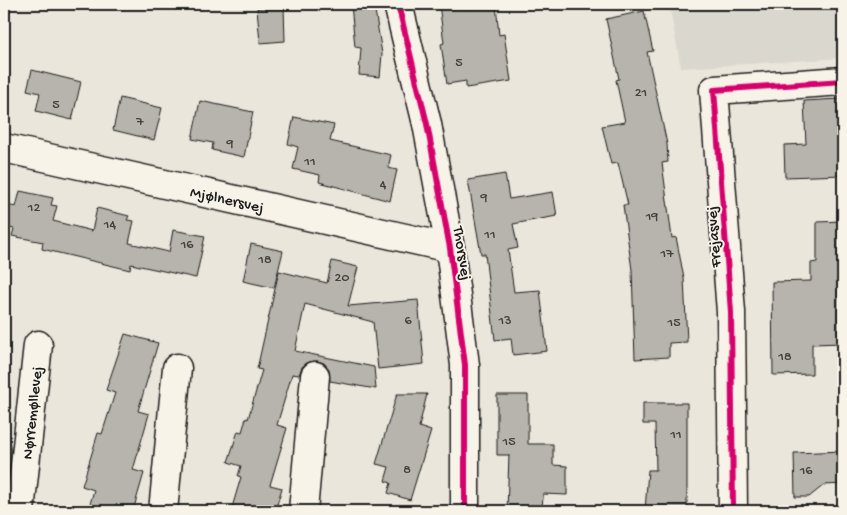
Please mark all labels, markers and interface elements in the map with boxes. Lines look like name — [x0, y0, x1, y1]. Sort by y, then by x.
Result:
house number: 5 — [455, 55, 463, 72]
house number: 21 — [635, 85, 647, 102]
house number: 5 — [52, 97, 60, 114]
house number: 7 — [135, 114, 144, 131]
house number: 9 — [225, 136, 234, 153]
house number: 11 — [303, 154, 316, 171]
house number: 4 — [380, 177, 387, 194]
street label: Mjølnersvej — [188, 184, 265, 219]
house number: 9 — [479, 190, 488, 207]
house number: 12 — [27, 200, 40, 217]
street label: Frejasvej — [704, 205, 727, 269]
house number: 19 — [645, 209, 658, 226]
house number: 14 — [103, 217, 117, 234]
street label: Thorsvej — [447, 224, 474, 282]
house number: 11 — [483, 227, 496, 244]
house number: 16 — [180, 237, 194, 254]
house number: 17 — [660, 246, 674, 263]
house number: 18 — [257, 252, 272, 269]
house number: 20 — [335, 270, 349, 287]
house number: 6 — [404, 313, 412, 330]
house number: 13 — [498, 313, 511, 330]
house number: 15 — [666, 315, 681, 332]
house number: 18 — [777, 349, 792, 366]
street label: Nørremøllevej — [20, 366, 49, 460]
house number: 11 — [669, 427, 682, 444]
house number: 15 — [501, 434, 516, 451]
house number: 8 — [403, 462, 411, 479]
house number: 16 — [799, 463, 813, 480]

